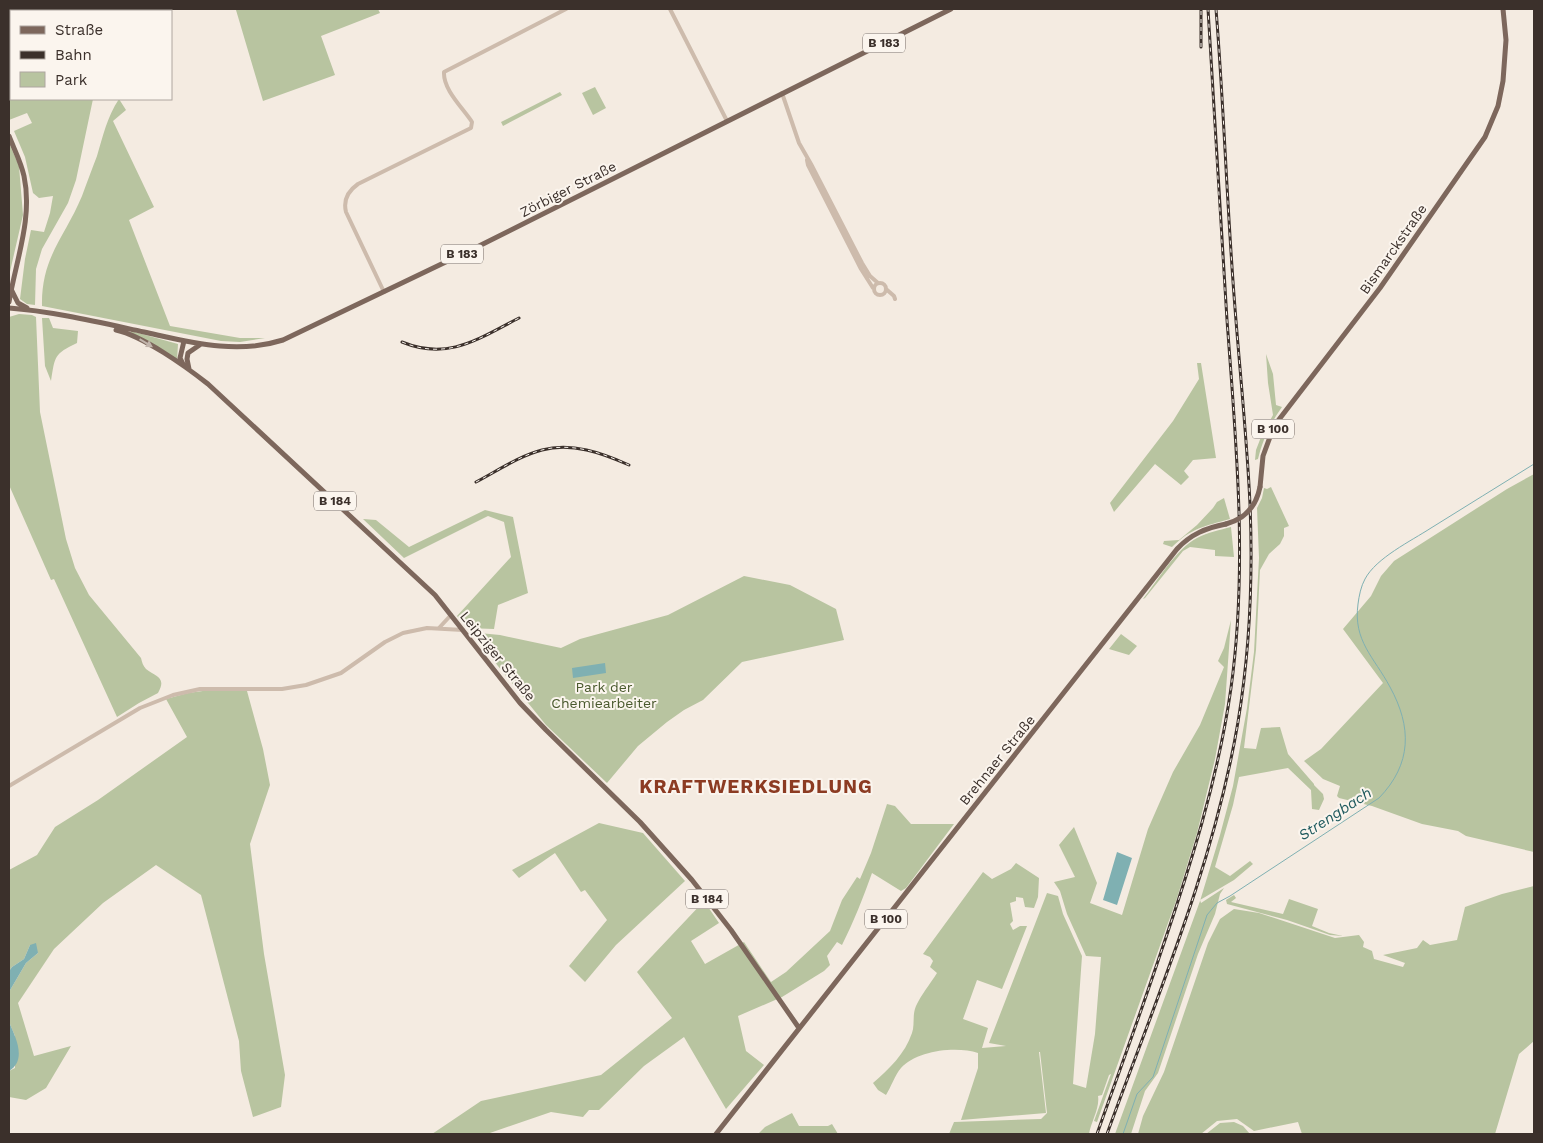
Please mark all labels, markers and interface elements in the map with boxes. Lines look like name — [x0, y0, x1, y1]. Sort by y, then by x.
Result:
legend — [10, 10, 172, 100]
text: Straße — [55, 21, 103, 39]
road number: B 183 — [863, 34, 905, 52]
text: Bahn — [55, 46, 92, 64]
text: Park — [55, 71, 88, 89]
street label: Zörbiger Straße — [517, 158, 619, 220]
street label: Bismarckstraße — [1356, 201, 1430, 297]
road number: B 183 — [441, 244, 483, 264]
one-way arrow — [139, 338, 152, 347]
road number: B 100 — [1252, 419, 1294, 438]
road number: B 184 — [314, 492, 356, 511]
street label: Leipziger Straße — [457, 608, 539, 704]
park label: Park der Chemiearbeiter — [551, 679, 657, 711]
street label: Brehnaer Straße — [956, 712, 1038, 808]
district label: KRAFTWERKSIEDLUNG — [639, 775, 873, 798]
water label: Strengbach — [1295, 784, 1375, 844]
road number: B 184 — [686, 890, 728, 909]
road number: B 100 — [865, 910, 907, 929]

